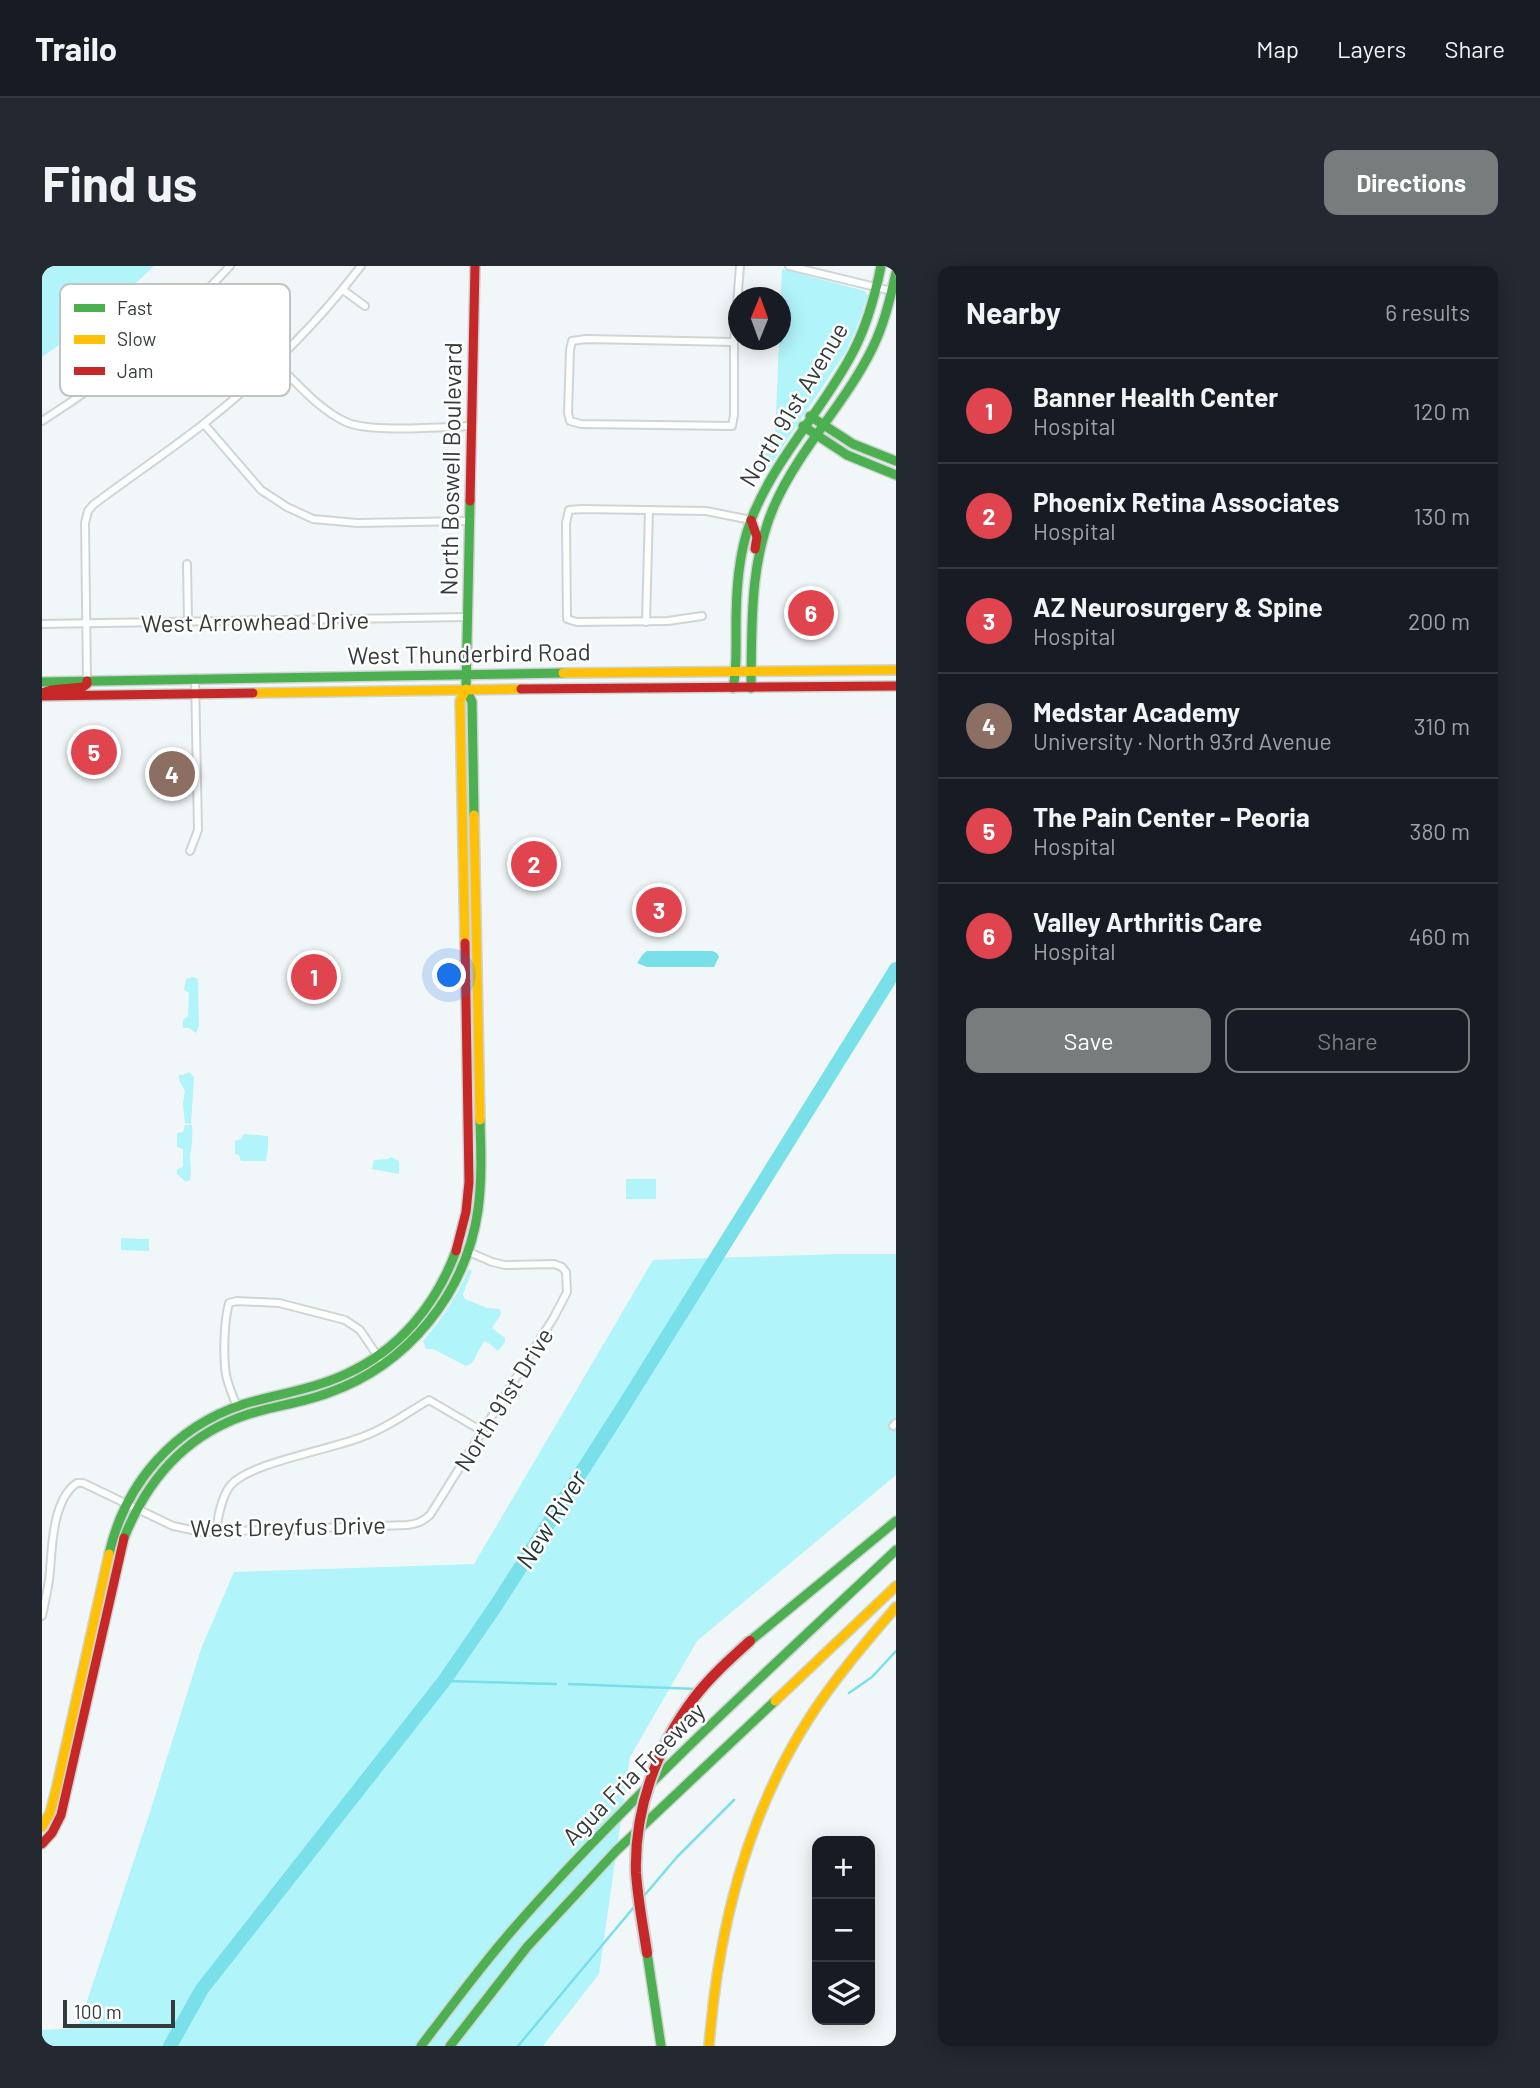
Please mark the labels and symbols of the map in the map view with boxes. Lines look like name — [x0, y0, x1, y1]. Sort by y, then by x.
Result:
legend — [60, 284, 290, 396]
north arrow — [728, 287, 791, 350]
text: Fast — [117, 296, 153, 319]
street label: North 91st Avenue — [733, 317, 853, 491]
text: Slow — [117, 327, 156, 350]
street label: North Boswell Boulevard — [433, 342, 467, 596]
text: Jam — [117, 359, 153, 382]
pin: 6 — [788, 587, 834, 639]
street label: West Arrowhead Drive — [141, 605, 369, 637]
street label: West Thunderbird Road — [347, 636, 591, 670]
pin: 5 — [71, 726, 117, 778]
pin: 4 — [149, 748, 195, 800]
pin: 2 — [511, 838, 557, 890]
pin: 3 — [636, 884, 682, 936]
pin: 1 — [291, 951, 337, 1003]
your location — [432, 958, 466, 992]
street label: North 91st Drive — [447, 1322, 559, 1476]
water label: New River — [508, 1464, 593, 1574]
street label: West Dreyfus Drive — [190, 1510, 386, 1542]
street label: Agua Fria Freeway — [556, 1696, 710, 1850]
scale bar — [63, 1997, 175, 2029]

